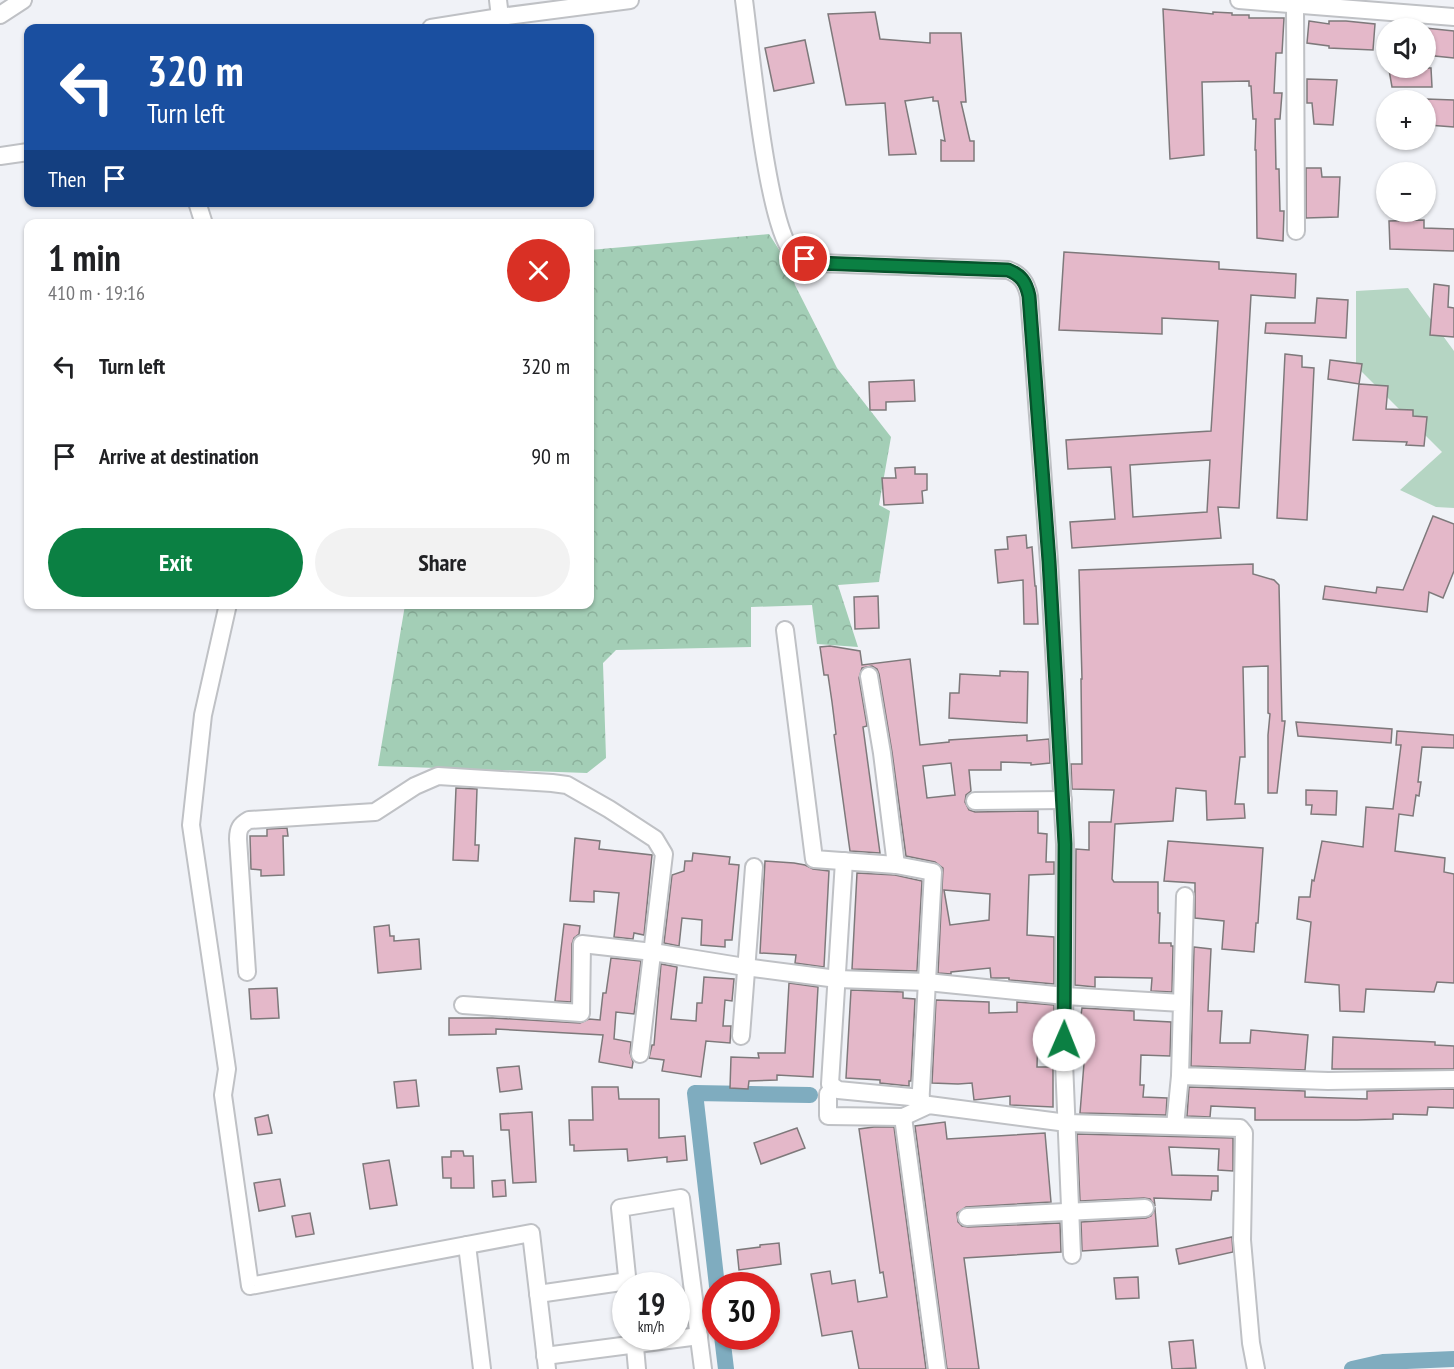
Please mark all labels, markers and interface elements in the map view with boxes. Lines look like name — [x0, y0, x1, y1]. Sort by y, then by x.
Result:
map controls — [1376, 18, 1436, 222]
button: sound — [1376, 18, 1436, 78]
text: 320 m — [147, 43, 244, 98]
icon: left — [48, 48, 126, 126]
button: + — [1376, 90, 1436, 150]
text: Turn left — [147, 96, 225, 130]
icon: arrive — [98, 162, 131, 195]
button: − — [1376, 162, 1436, 222]
text: Then — [48, 165, 86, 193]
pin — [779, 233, 830, 284]
text: 1 min — [48, 234, 121, 281]
button: close — [507, 239, 570, 302]
icon: arrive — [788, 242, 821, 275]
text: 410 m · 19:16 — [48, 280, 145, 306]
icon: left — [48, 350, 81, 383]
text: Turn left — [99, 352, 165, 380]
text: 320 m — [521, 352, 570, 380]
icon: arrive — [48, 440, 81, 473]
text: Arrive at destination — [99, 442, 259, 470]
text: 90 m — [531, 442, 570, 470]
button: Exit — [48, 528, 303, 597]
button: Share — [315, 528, 570, 597]
position arrow — [1032, 1008, 1096, 1072]
speed limit sign: 30 — [702, 1272, 780, 1350]
text: 19 — [637, 1284, 665, 1323]
text: km/h — [638, 1317, 664, 1336]

